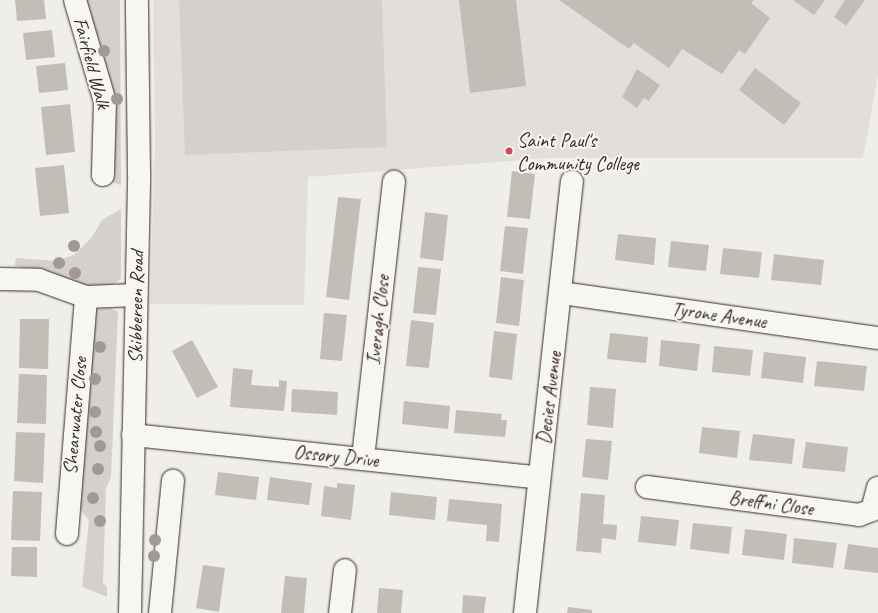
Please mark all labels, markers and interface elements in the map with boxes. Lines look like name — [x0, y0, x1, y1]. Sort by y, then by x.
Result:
street label: Fairfield Walk — [68, 15, 116, 111]
place label: Saint Paul's Community College — [517, 128, 639, 175]
marker: Saint Paul's Community College — [504, 146, 514, 156]
street label: Skibbereen Road — [123, 251, 149, 363]
street label: Iveragh Close — [361, 274, 395, 366]
street label: Tyrone Avenue — [670, 296, 768, 334]
street label: Decies Avenue — [531, 350, 567, 446]
street label: Shearwater Close — [58, 356, 92, 476]
street label: Ossory Drive — [292, 440, 380, 472]
street label: Breffni Close — [727, 485, 815, 521]

